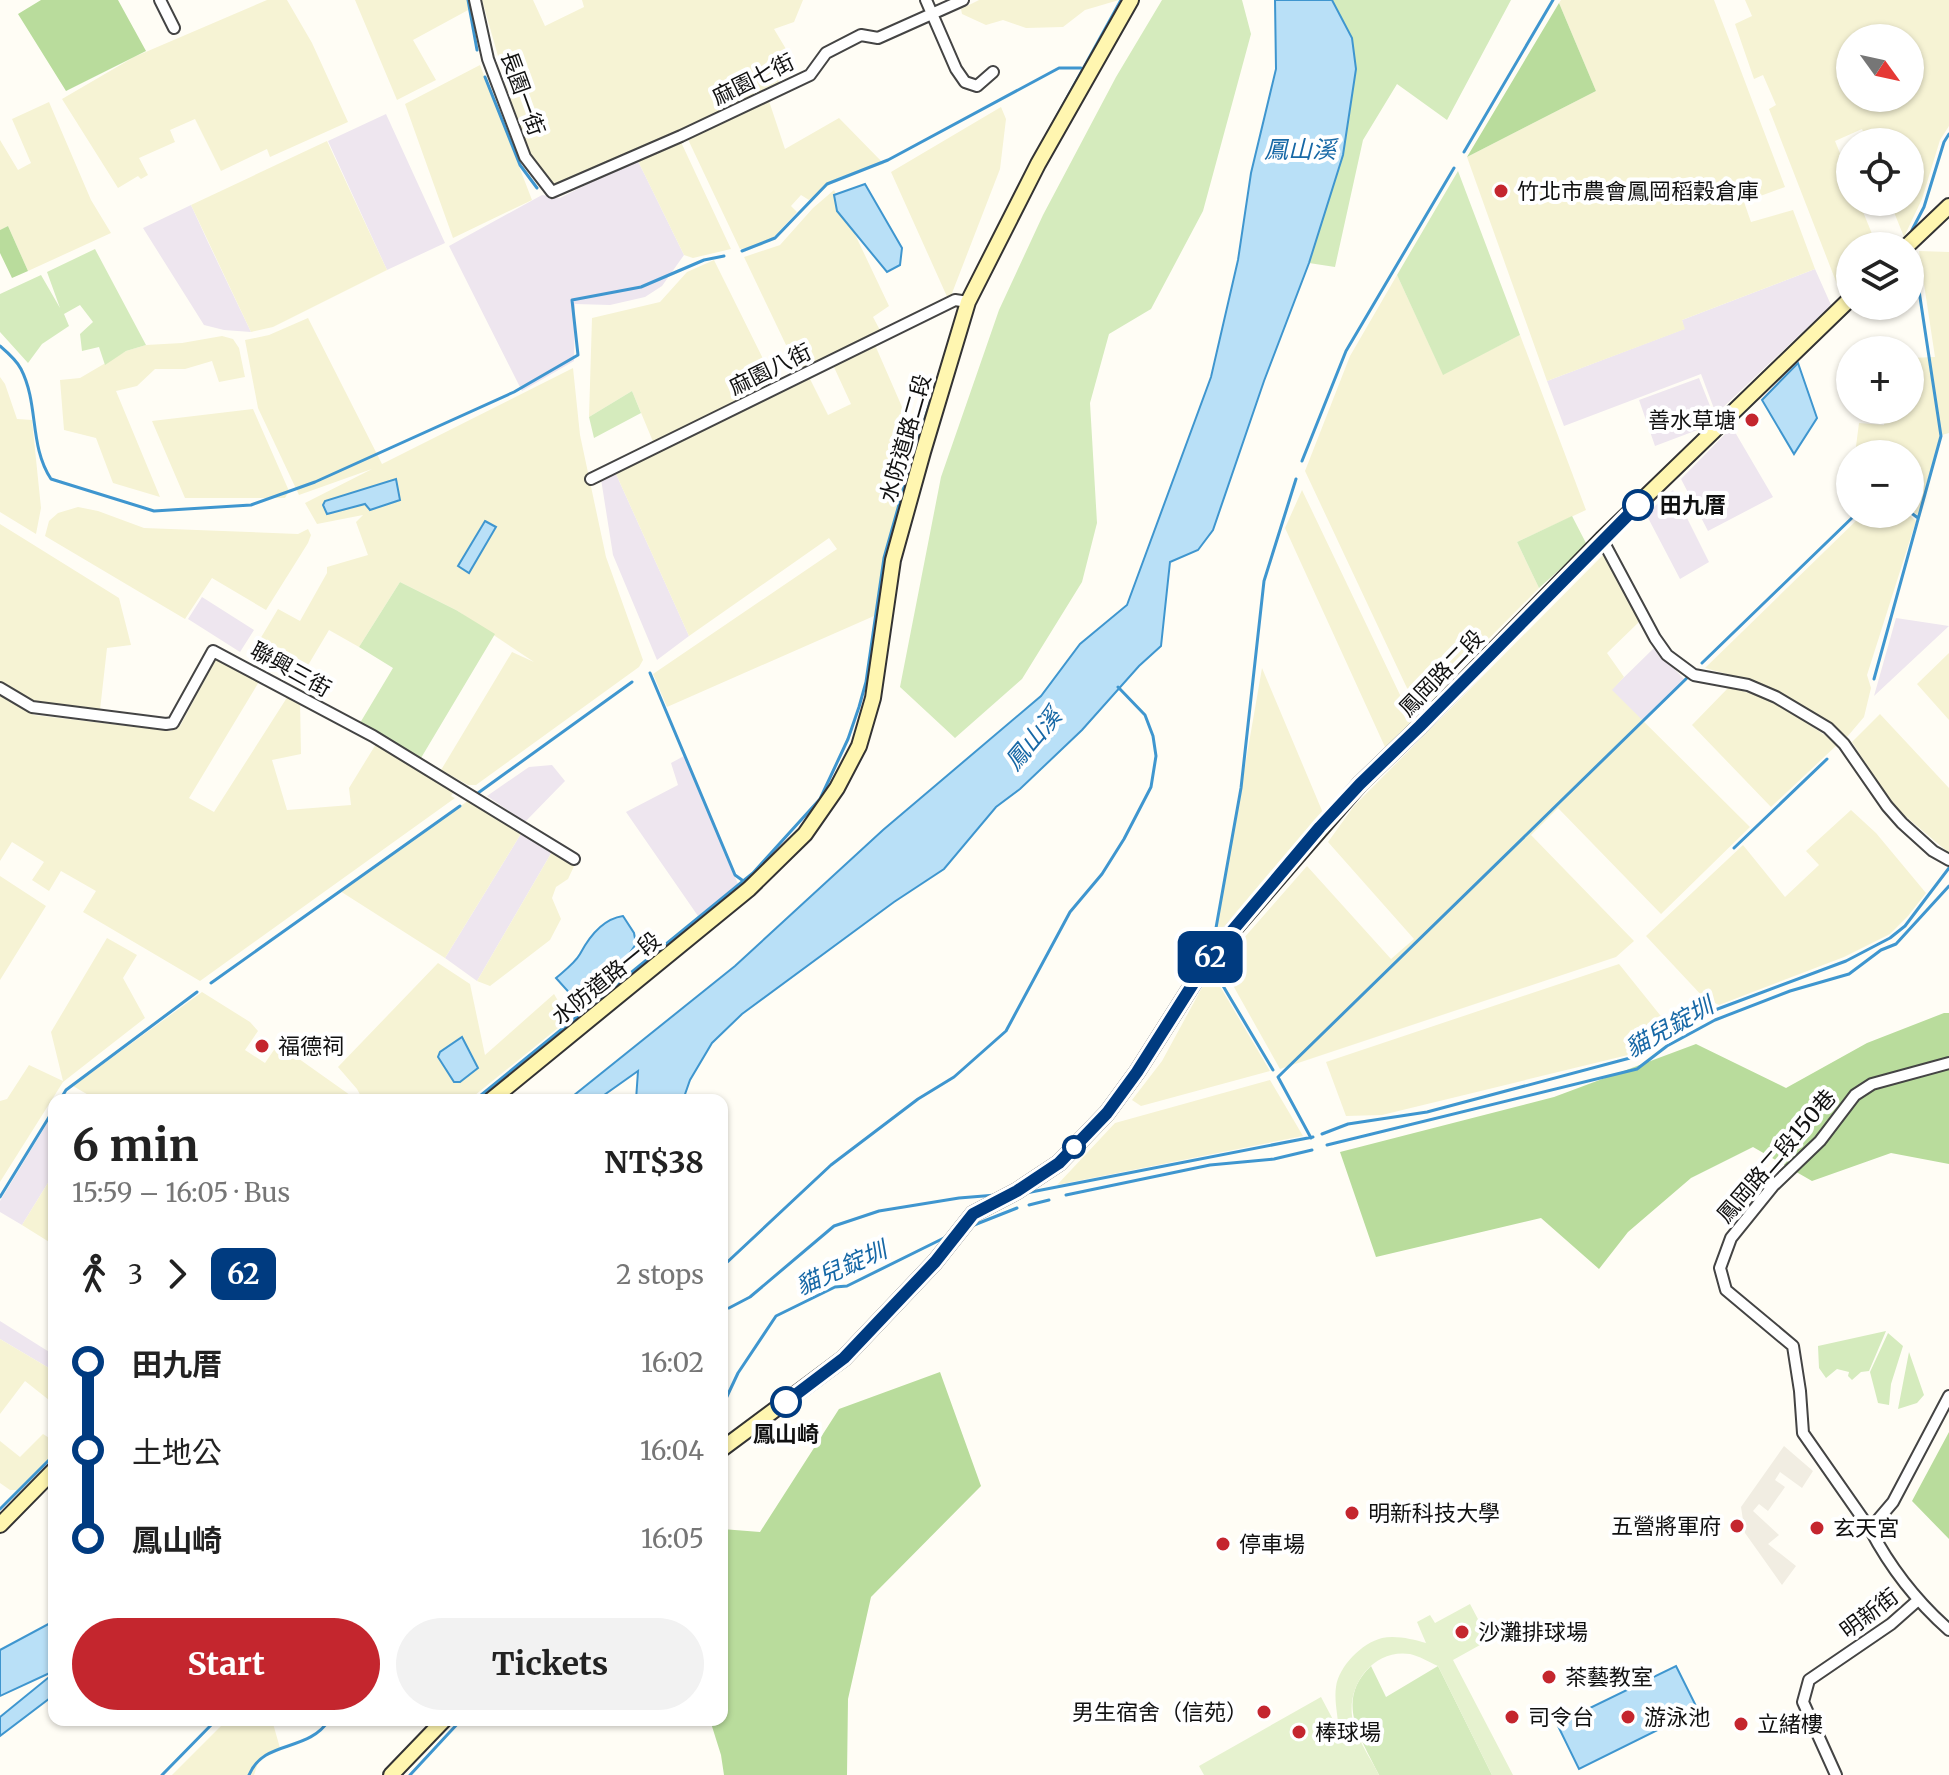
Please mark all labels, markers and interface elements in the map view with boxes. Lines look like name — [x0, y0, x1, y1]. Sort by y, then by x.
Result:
north arrow — [1836, 24, 1924, 112]
map controls — [1836, 24, 1924, 528]
street label: 長園一街 — [495, 47, 551, 139]
street label: 麻園七街 — [707, 47, 799, 111]
button: locate — [1836, 128, 1924, 216]
water label: 鳳山溪 — [1264, 134, 1339, 165]
place label: 竹北市農會鳳岡稻穀倉庫 — [1517, 177, 1759, 205]
marker: 竹北市農會鳳岡稻穀倉庫 — [1492, 182, 1510, 200]
button: layers — [1836, 232, 1924, 320]
button: + — [1836, 336, 1924, 424]
street label: 麻園八街 — [724, 337, 816, 401]
street label: 水防道路二段 — [873, 371, 937, 505]
place label: 善水草塘 — [1648, 406, 1736, 434]
marker: 善水草塘 — [1743, 411, 1761, 429]
button: − — [1836, 440, 1924, 528]
marker: 田九厝 — [1623, 490, 1653, 520]
place label: 田九厝 — [1660, 491, 1726, 519]
street label: 鳳岡路二段 — [1393, 624, 1489, 722]
street label: 聯興三街 — [246, 635, 336, 703]
water label: 鳳山溪 — [998, 699, 1070, 777]
street label: 水防道路一段 — [546, 926, 666, 1030]
line badge: 62 — [1174, 931, 1246, 983]
text: 62 — [1194, 939, 1226, 975]
water label: 貓兒錠圳 — [1620, 989, 1721, 1064]
place label: 福德祠 — [278, 1032, 344, 1060]
marker: 福德祠 — [253, 1037, 271, 1055]
street label: 鳳岡路二段150巷 — [1710, 1083, 1842, 1229]
text: 6 min — [72, 1118, 199, 1173]
unlabelled marker — [1063, 1136, 1085, 1158]
text: NT$38 — [604, 1143, 704, 1181]
text: 15:59 – 16:05 · Bus — [72, 1176, 290, 1209]
water label: 貓兒錠圳 — [791, 1233, 894, 1302]
icon: walk — [72, 1252, 116, 1296]
icon: forward — [155, 1252, 199, 1296]
text: 62 — [227, 1256, 260, 1292]
text: 3 — [128, 1258, 143, 1291]
text: 2 stops — [616, 1258, 704, 1291]
text: 田九厝 — [132, 1345, 222, 1383]
text: 16:02 — [641, 1346, 704, 1379]
marker: 鳳山崎 — [771, 1387, 801, 1417]
place label: 鳳山崎 — [753, 1420, 819, 1448]
text: 土地公 — [132, 1433, 222, 1471]
text: 16:04 — [640, 1434, 704, 1467]
place label: 明新科技大學 — [1368, 1499, 1500, 1527]
marker: 明新科技大學 — [1343, 1504, 1361, 1522]
place label: 五營將軍府 — [1611, 1512, 1721, 1540]
place label: 玄天宮 — [1833, 1514, 1899, 1542]
marker: 五營將軍府 — [1728, 1517, 1746, 1535]
marker: 玄天宮 — [1808, 1519, 1826, 1537]
text: 鳳山崎 — [132, 1521, 222, 1559]
text: 16:05 — [641, 1522, 704, 1555]
place label: 停車場 — [1239, 1530, 1305, 1558]
marker: 停車場 — [1214, 1535, 1232, 1553]
street label: 明新街 — [1834, 1582, 1904, 1644]
button: Start — [72, 1618, 380, 1710]
button: Tickets — [396, 1618, 704, 1710]
place label: 沙灘排球場 — [1478, 1618, 1588, 1646]
marker: 沙灘排球場 — [1453, 1623, 1471, 1641]
place label: 茶藝教室 — [1565, 1663, 1653, 1691]
marker: 茶藝教室 — [1540, 1668, 1558, 1686]
place label: 男生宿舍（信苑） — [1072, 1698, 1248, 1726]
marker: 男生宿舍（信苑） — [1255, 1703, 1273, 1721]
place label: 司令台 — [1528, 1703, 1594, 1731]
place label: 游泳池 — [1644, 1703, 1710, 1731]
marker: 司令台 — [1503, 1708, 1521, 1726]
marker: 游泳池 — [1619, 1708, 1637, 1726]
place label: 立緒樓 — [1757, 1710, 1823, 1738]
marker: 立緒樓 — [1732, 1715, 1750, 1733]
place label: 棒球場 — [1315, 1718, 1381, 1746]
marker: 棒球場 — [1290, 1723, 1308, 1741]

